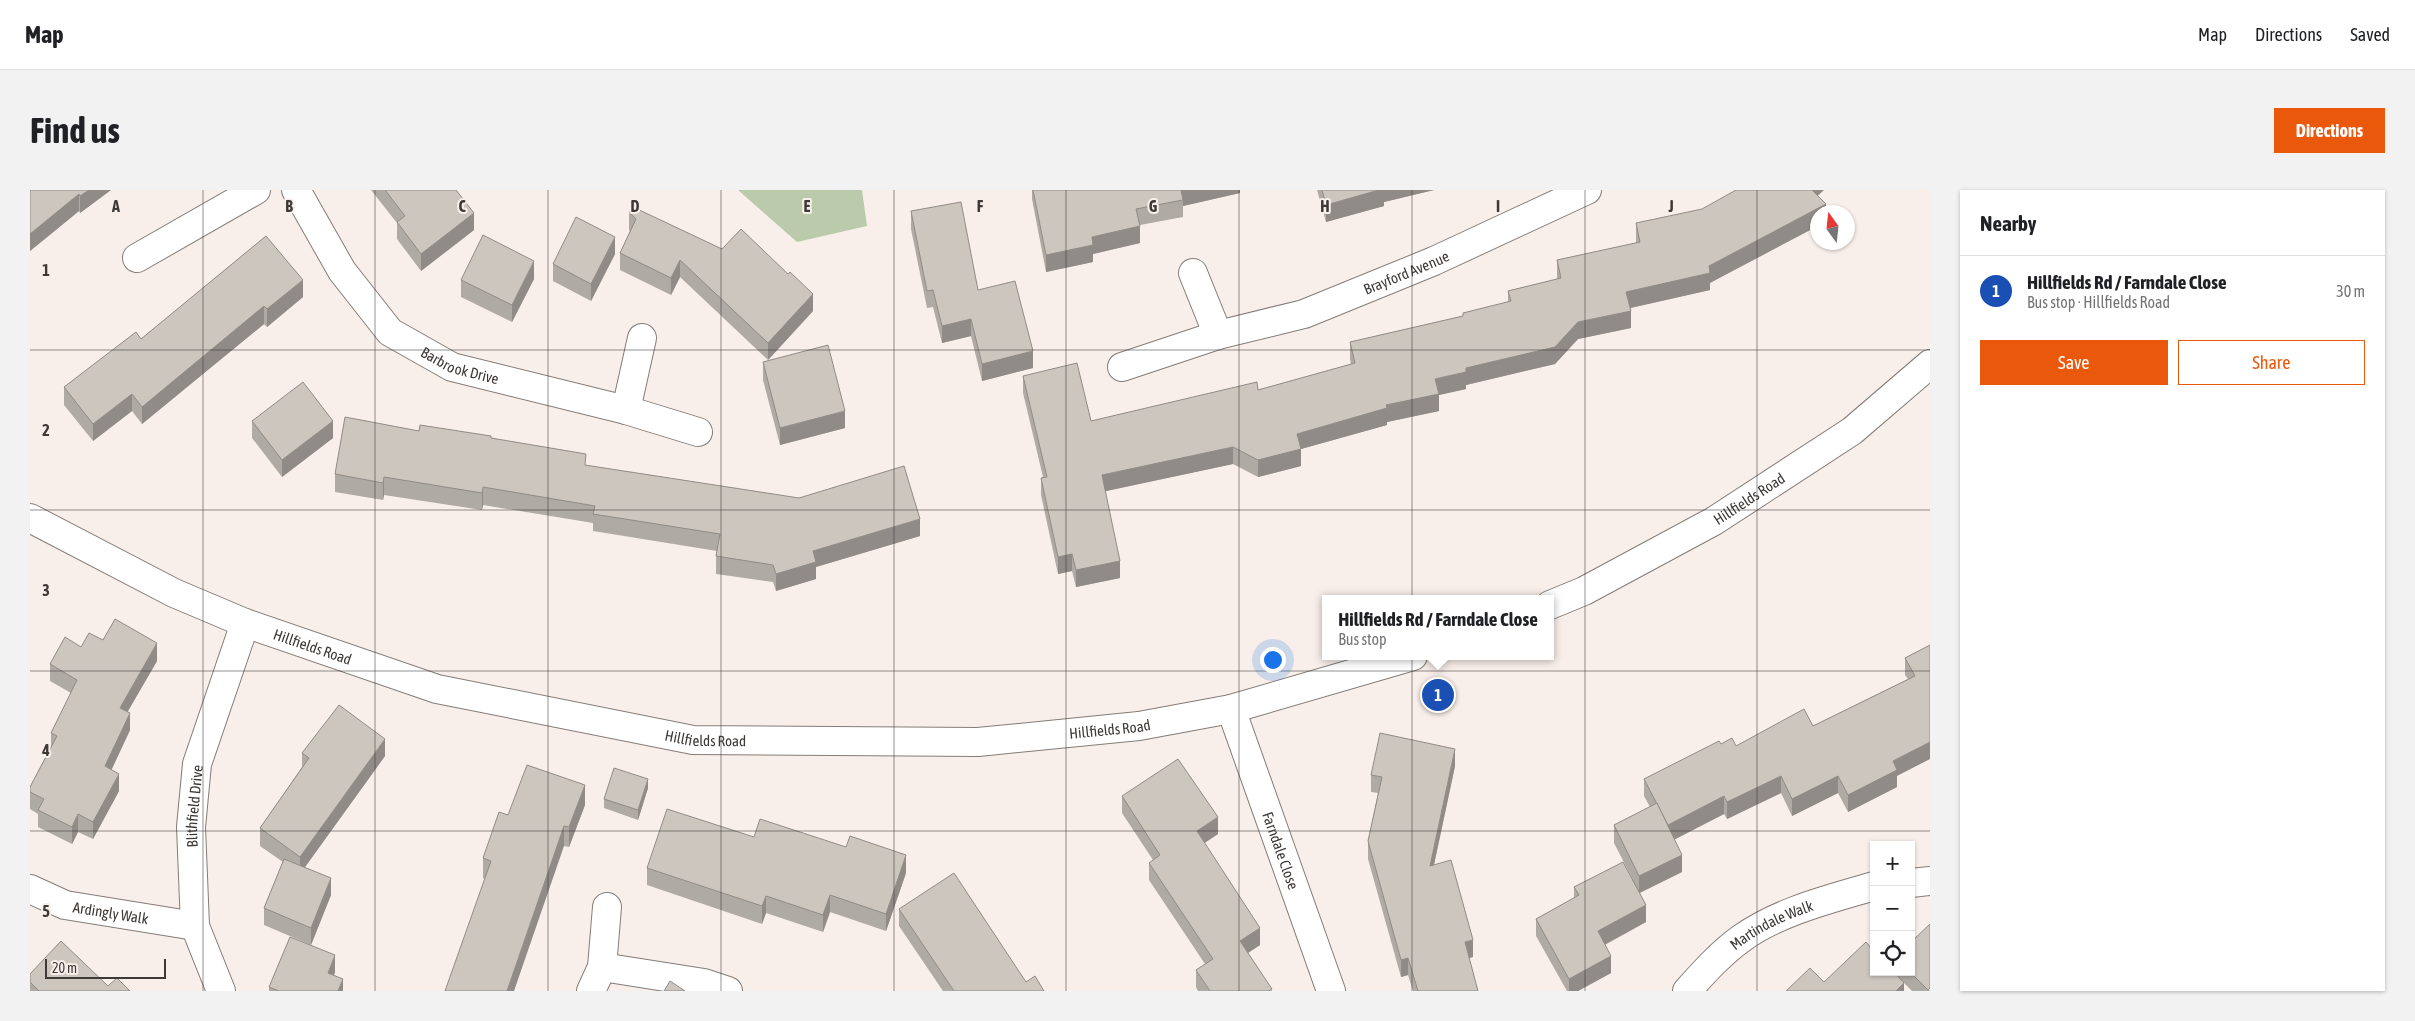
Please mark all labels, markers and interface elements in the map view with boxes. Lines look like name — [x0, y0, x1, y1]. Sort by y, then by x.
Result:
text: Map — [25, 21, 64, 48]
text: Map — [2198, 24, 2227, 45]
text: Directions — [2255, 24, 2322, 45]
text: Saved — [2350, 24, 2390, 45]
button: Directions — [2274, 108, 2385, 153]
text: Find us — [30, 110, 120, 150]
text: A — [111, 197, 120, 215]
text: B — [285, 197, 293, 215]
text: C — [458, 197, 466, 215]
text: D — [631, 197, 640, 215]
text: E — [804, 197, 811, 215]
text: F — [977, 197, 984, 215]
text: G — [1149, 197, 1158, 215]
text: H — [1320, 197, 1330, 215]
text: I — [1496, 197, 1500, 215]
text: J — [1667, 197, 1674, 215]
north arrow — [1810, 205, 1855, 250]
text: Nearby — [1980, 211, 2036, 235]
street label: Brayford Avenue — [1361, 247, 1452, 297]
text: 1 — [42, 261, 50, 279]
text: Hillfields Rd / Farndale Close — [2027, 271, 2227, 293]
text: 1 — [1992, 282, 2000, 300]
text: 30 m — [2336, 282, 2365, 300]
text: Bus stop · Hillfields Road — [2027, 293, 2170, 311]
button: Save — [1980, 340, 2168, 385]
button: Share — [2178, 340, 2365, 385]
street label: Barbrook Drive — [418, 343, 501, 387]
text: 2 — [42, 421, 50, 439]
street label: Hillfields Road — [1710, 469, 1788, 528]
text: 3 — [42, 581, 50, 599]
popup — [1322, 595, 1554, 660]
text: Hillfields Rd / Farndale Close — [1338, 608, 1538, 630]
street label: Hillfields Road — [271, 625, 354, 668]
text: Bus stop — [1338, 630, 1387, 648]
your location — [1260, 647, 1286, 673]
pin: 1 — [1422, 676, 1454, 714]
street label: Hillfields Road — [1068, 716, 1152, 741]
street label: Hillfields Road — [664, 726, 746, 749]
text: 4 — [41, 741, 50, 759]
street label: Blithfield Drive — [182, 764, 205, 848]
street label: Farndale Close — [1260, 809, 1303, 892]
map controls — [1870, 841, 1915, 976]
button: + — [1870, 841, 1915, 886]
button: − — [1870, 886, 1915, 931]
street label: Martindale Walk — [1726, 896, 1815, 953]
street label: Ardingly Walk — [72, 898, 150, 927]
text: 5 — [42, 902, 50, 920]
button: locate — [1870, 931, 1915, 976]
scale bar — [45, 956, 166, 979]
text: 20 m — [52, 960, 77, 976]

